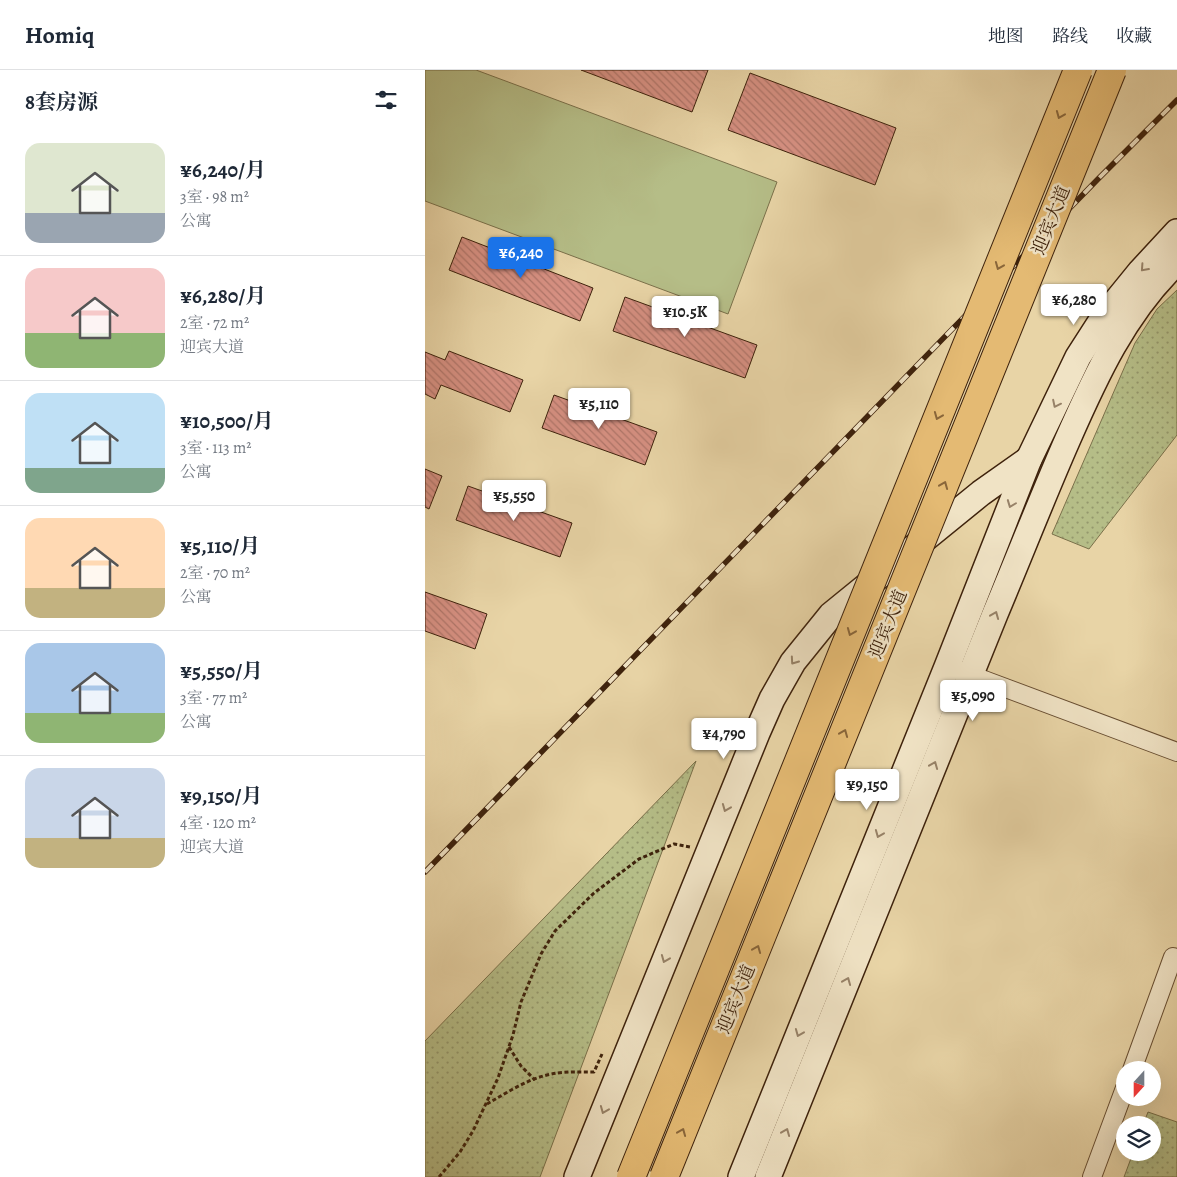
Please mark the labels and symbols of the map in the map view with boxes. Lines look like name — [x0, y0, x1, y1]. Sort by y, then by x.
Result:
one-way arrow — [1056, 110, 1066, 119]
street label: 迎宾大道 — [1026, 182, 1076, 258]
pin: ¥6,240 — [480, 236, 562, 279]
one-way arrow — [995, 261, 1006, 270]
one-way arrow — [1141, 263, 1150, 272]
pin: ¥6,280 — [1033, 284, 1115, 326]
pin: ¥10.5K — [644, 296, 726, 338]
pin: ¥5,110 — [558, 388, 640, 430]
one-way arrow — [1052, 399, 1062, 408]
one-way arrow — [934, 412, 944, 420]
pin: ¥5,550 — [473, 480, 555, 522]
one-way arrow — [938, 481, 948, 490]
one-way arrow — [1007, 500, 1017, 508]
street label: 迎宾大道 — [863, 586, 913, 662]
one-way arrow — [989, 611, 999, 620]
one-way arrow — [847, 627, 857, 636]
one-way arrow — [791, 655, 800, 665]
pin: ¥5,090 — [932, 680, 1014, 722]
pin: ¥4,790 — [683, 718, 765, 760]
one-way arrow — [837, 729, 848, 738]
one-way arrow — [928, 762, 938, 770]
pin: ¥9,150 — [826, 768, 908, 811]
one-way arrow — [722, 804, 732, 812]
one-way arrow — [875, 829, 886, 838]
one-way arrow — [750, 945, 761, 954]
one-way arrow — [661, 954, 671, 963]
street label: 迎宾大道 — [711, 961, 761, 1037]
one-way arrow — [841, 977, 851, 986]
one-way arrow — [794, 1029, 804, 1037]
north arrow — [1116, 1061, 1161, 1106]
one-way arrow — [600, 1105, 611, 1114]
one-way arrow — [676, 1128, 687, 1137]
one-way arrow — [780, 1128, 791, 1137]

